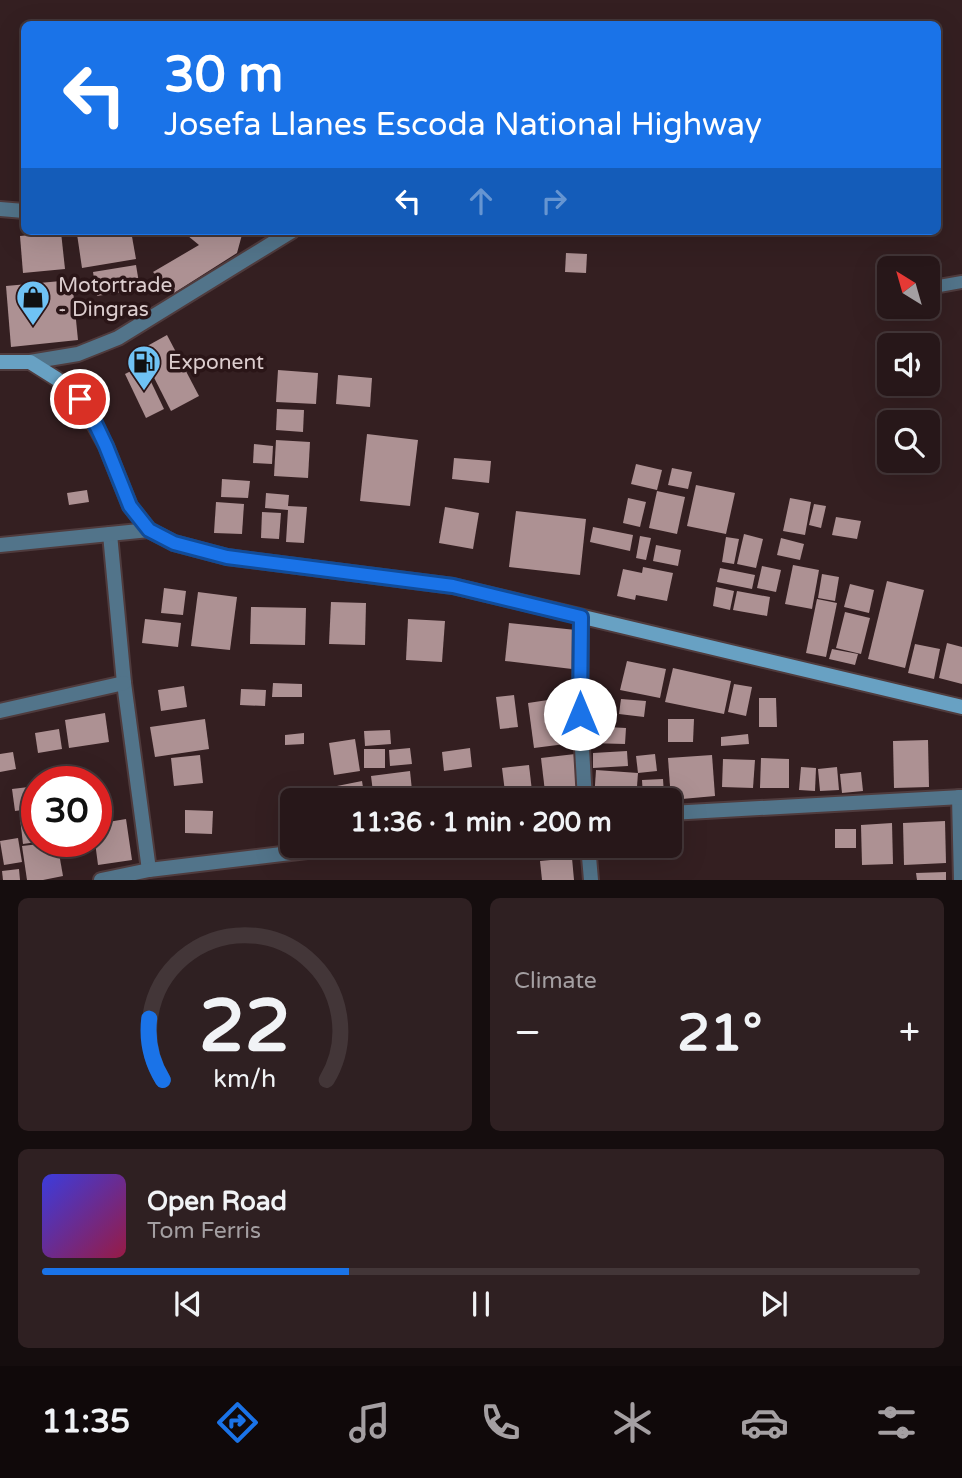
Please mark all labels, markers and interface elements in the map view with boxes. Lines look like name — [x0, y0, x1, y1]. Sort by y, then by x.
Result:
text: 30 m — [164, 46, 283, 105]
icon: left — [49, 49, 140, 140]
text: Josefa Llanes Escoda National Highway — [164, 106, 762, 144]
icon: left — [389, 182, 427, 220]
icon: ahead — [462, 182, 500, 220]
icon: right — [535, 182, 573, 220]
north arrow — [877, 256, 940, 318]
map controls — [877, 256, 940, 473]
place label: Motortrade - Dingras — [58, 273, 172, 322]
shop icon: Motortrade - Dingras — [14, 278, 52, 327]
button: sound — [877, 333, 940, 396]
fuel station icon: Exponent — [125, 343, 163, 392]
place label: Exponent — [168, 350, 264, 375]
pin — [50, 369, 110, 429]
icon: arrive — [61, 380, 99, 418]
button: search — [877, 410, 940, 473]
position arrow — [543, 677, 617, 751]
speed limit sign: 30 — [21, 766, 112, 857]
text: 11:36 · 1 min · 200 m — [350, 807, 612, 838]
text: Climate — [514, 967, 597, 995]
text: 22 — [199, 984, 291, 1072]
text: 21° — [677, 1002, 762, 1065]
text: − — [514, 1010, 541, 1056]
text: + — [899, 1010, 920, 1056]
text: km/h — [214, 1064, 276, 1094]
text: Open Road — [147, 1186, 287, 1217]
text: Tom Ferris — [147, 1217, 261, 1245]
icon: previous — [169, 1285, 207, 1323]
icon: pause — [462, 1285, 500, 1323]
icon: next — [755, 1285, 793, 1323]
icon: directions — [213, 1398, 262, 1447]
icon: music — [345, 1398, 394, 1447]
icon: phone — [476, 1398, 525, 1447]
icon: climate — [608, 1398, 657, 1447]
icon: car — [740, 1398, 789, 1447]
icon: filters — [872, 1398, 921, 1447]
text: 11:35 — [41, 1403, 130, 1441]

